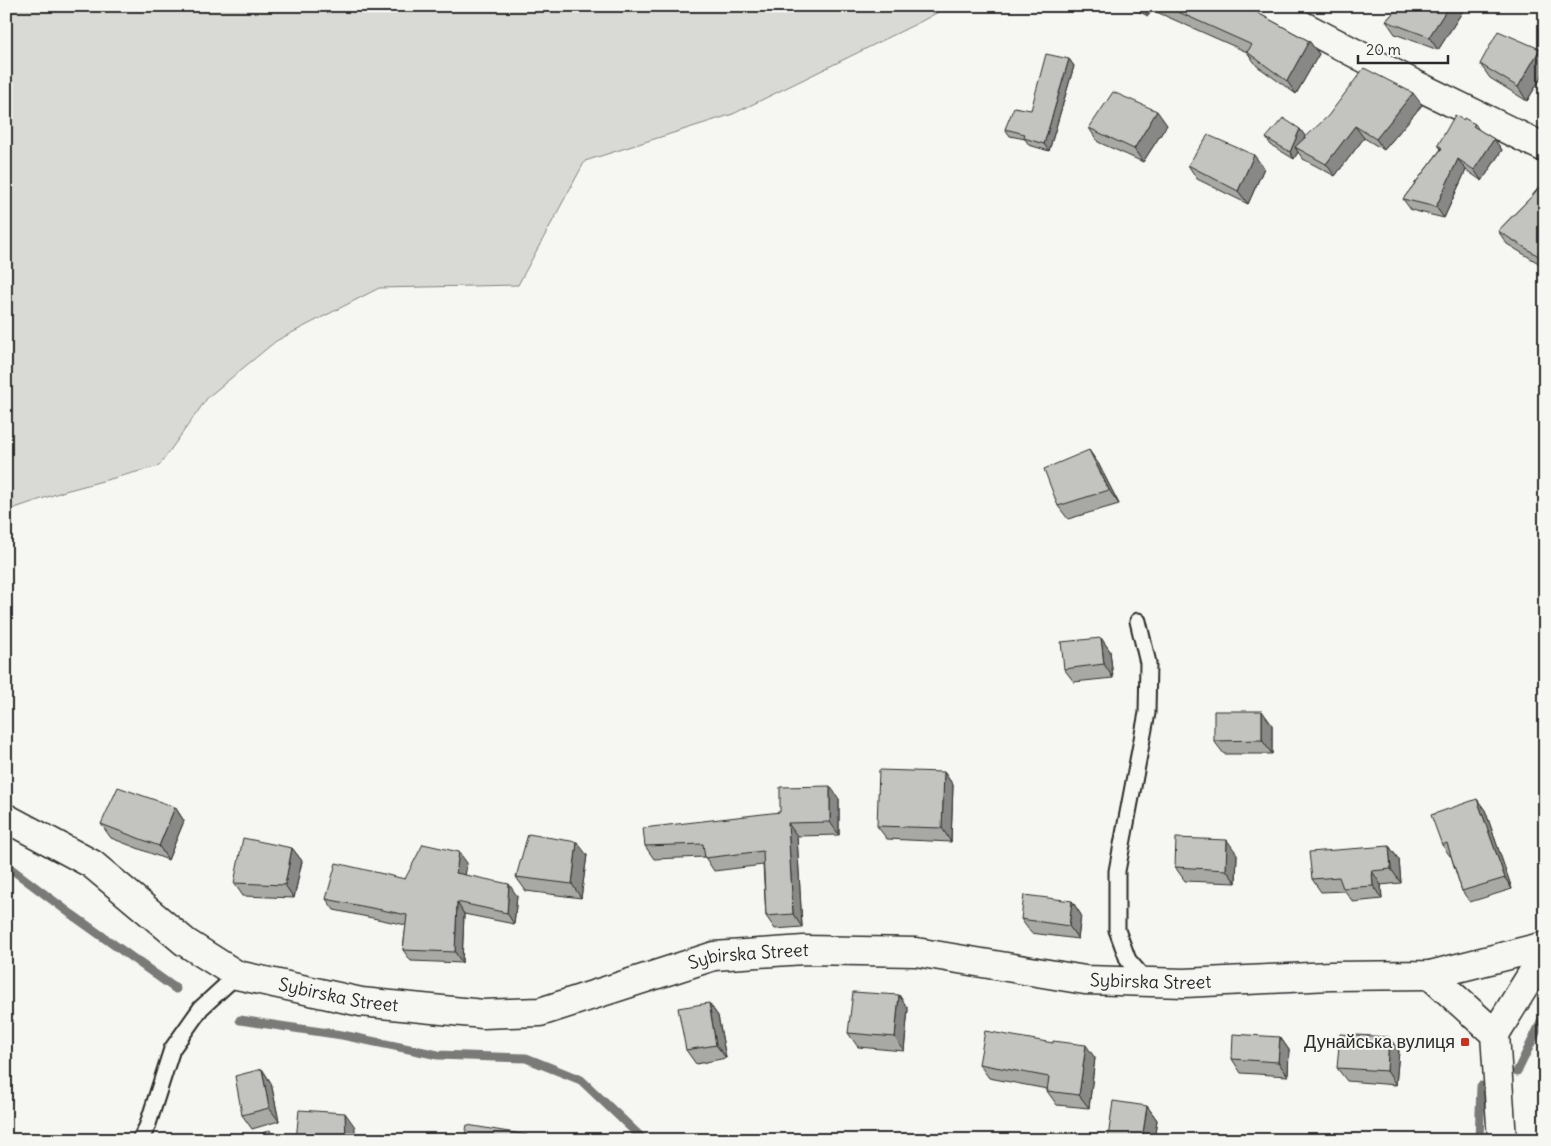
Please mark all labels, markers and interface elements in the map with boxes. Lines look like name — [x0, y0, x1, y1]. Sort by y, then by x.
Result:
scale bar — [1358, 32, 1448, 64]
text: 20 m — [1366, 40, 1401, 59]
street label: Sybirska Street — [685, 938, 809, 975]
street label: Sybirska Street — [1090, 968, 1212, 994]
street label: Sybirska Street — [276, 972, 399, 1017]
place label: Дунайська вулиця — [1304, 1030, 1455, 1053]
marker: Дунайська вулиця — [1459, 1036, 1471, 1048]

